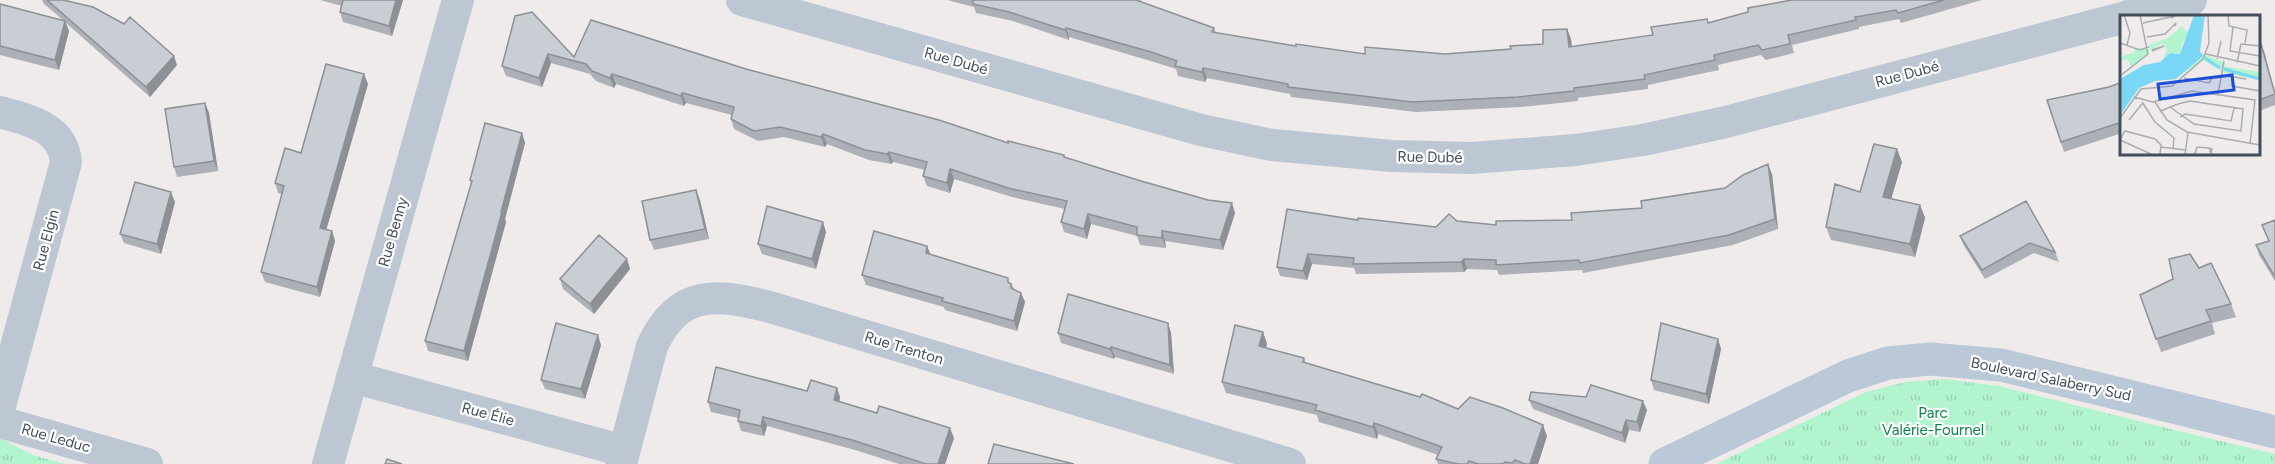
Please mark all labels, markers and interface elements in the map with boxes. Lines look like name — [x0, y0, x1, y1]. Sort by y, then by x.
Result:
inset map — [2120, 15, 2260, 154]
street label: Rue Dubé — [922, 43, 990, 79]
street label: Rue Dubé — [1873, 57, 1941, 91]
street label: Rue Dubé — [1397, 147, 1463, 167]
street label: Rue Benny — [374, 195, 412, 269]
street label: Rue Elgin — [29, 207, 63, 273]
street label: Rue Trenton — [862, 327, 946, 369]
street label: Boulevard Salaberry Sud — [1969, 353, 2133, 405]
street label: Rue Élie — [460, 398, 516, 430]
park label: Parc Valérie-Fournel — [1882, 404, 1984, 439]
street label: Rue Leduc — [19, 420, 93, 456]

